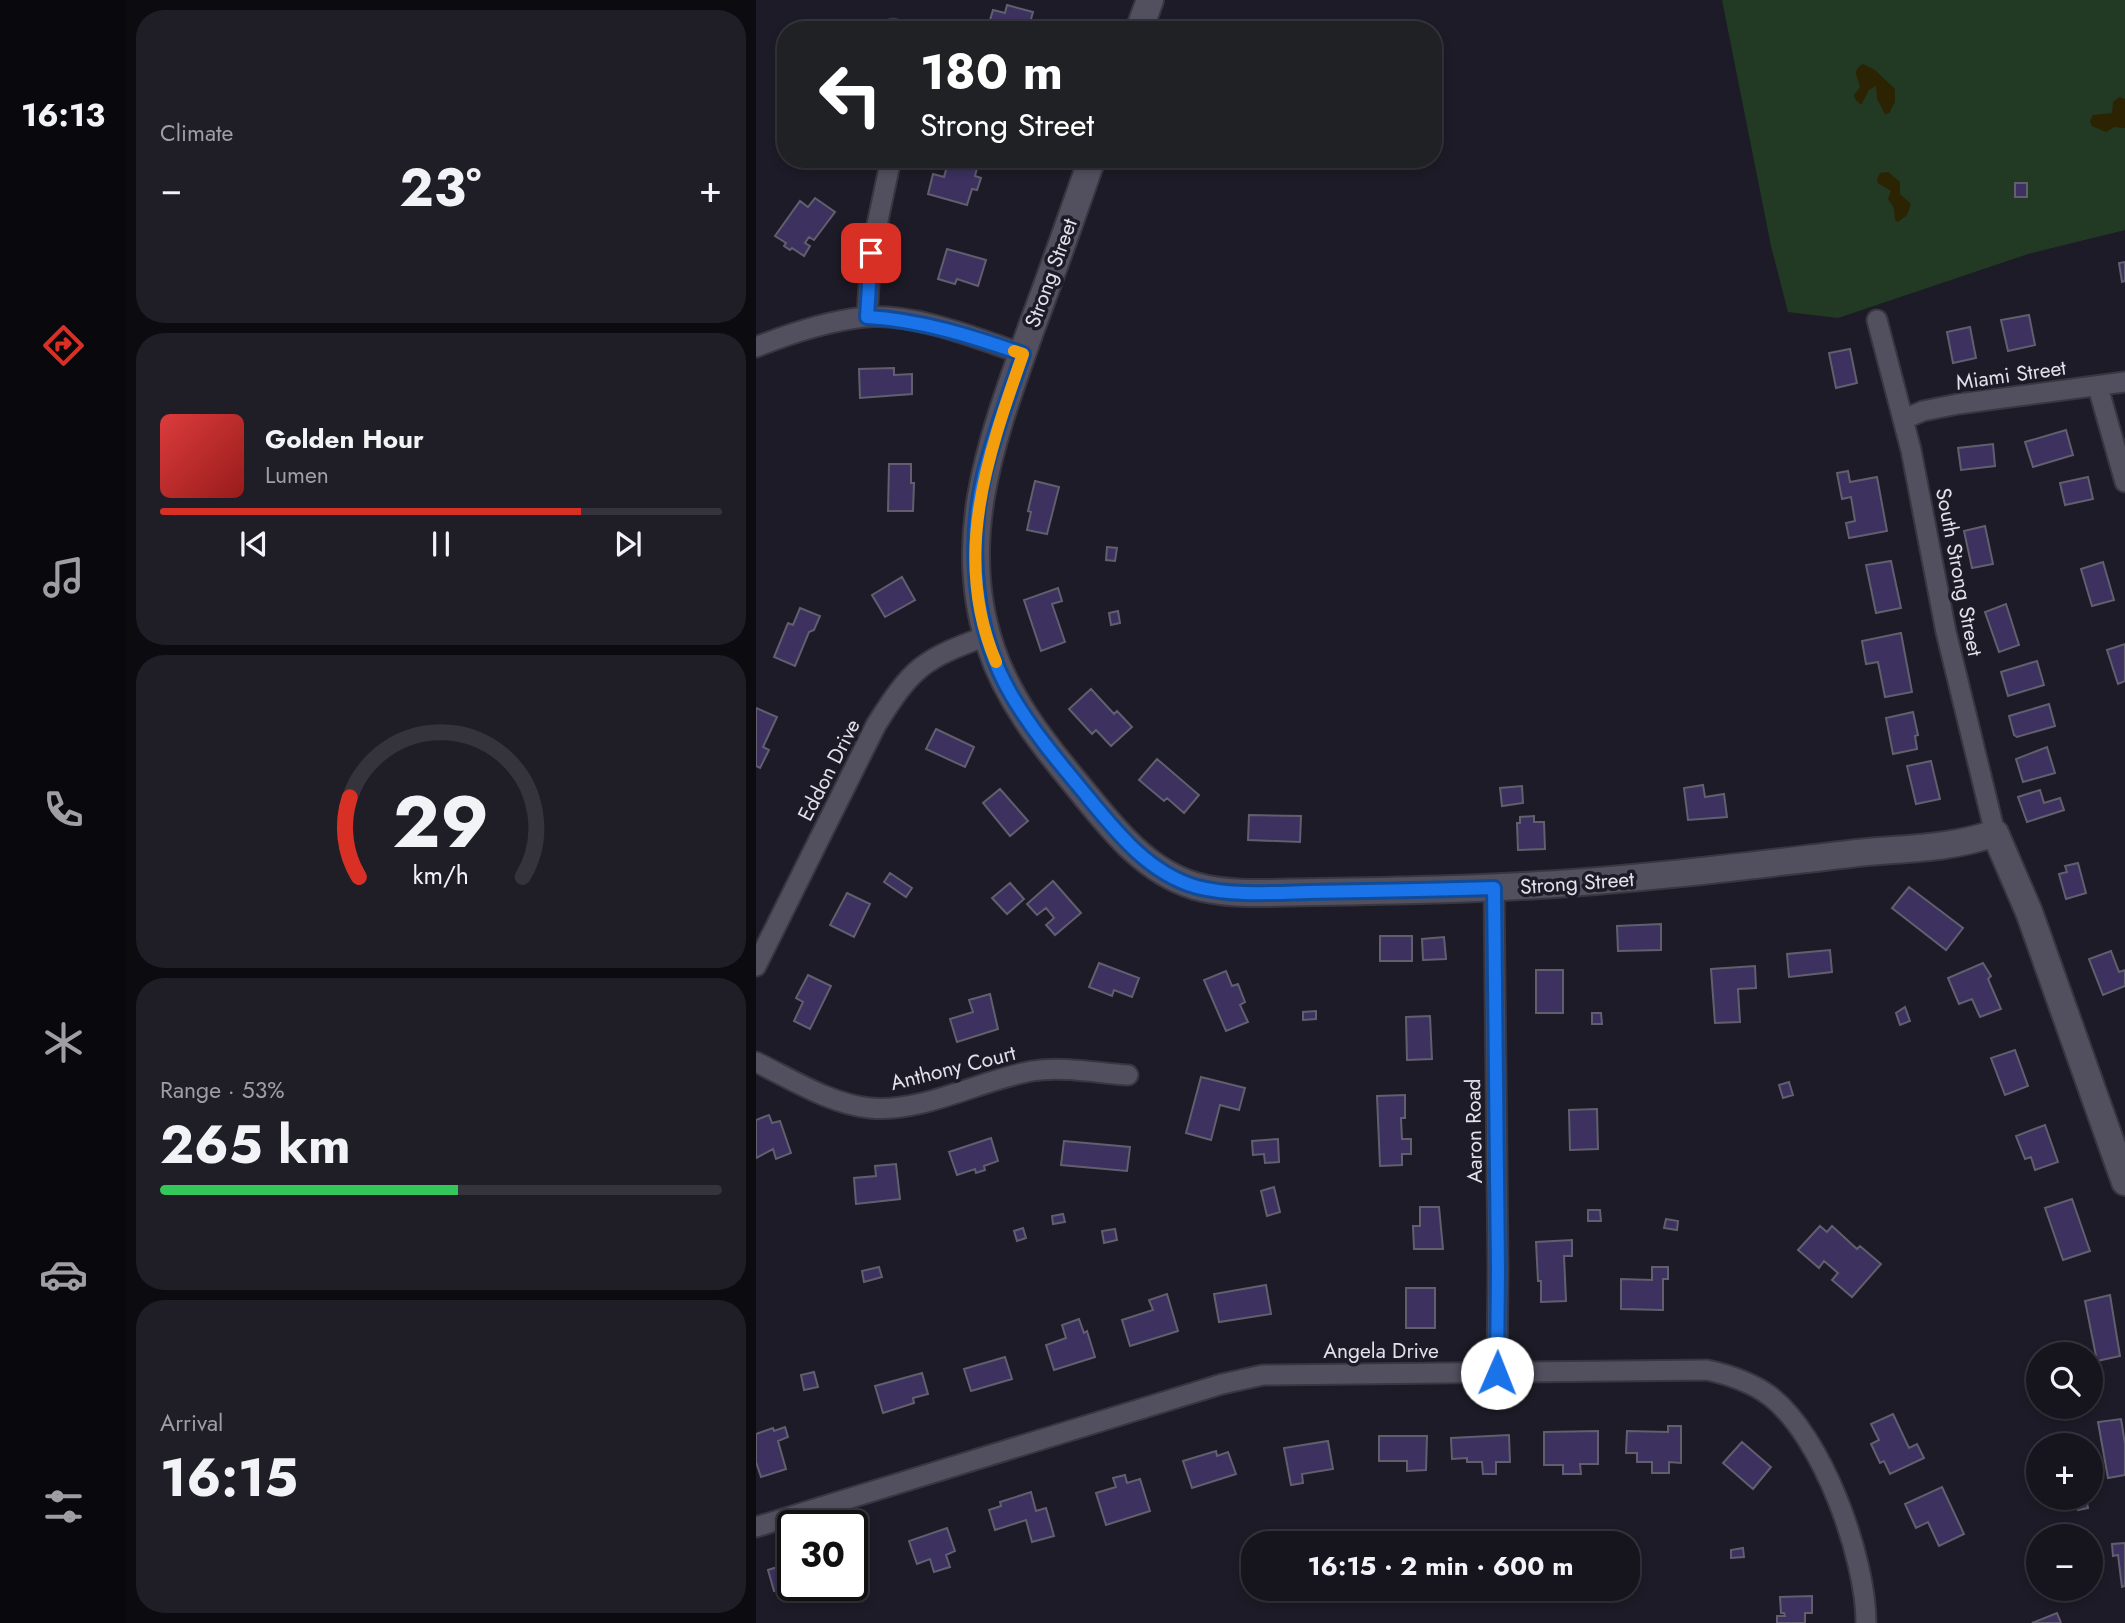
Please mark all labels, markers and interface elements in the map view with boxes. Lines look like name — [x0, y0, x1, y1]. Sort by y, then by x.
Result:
text: 180 m — [920, 37, 1063, 107]
icon: left — [805, 49, 896, 140]
text: 16:13 — [21, 92, 105, 138]
text: Strong Street — [920, 102, 1094, 148]
text: Climate — [160, 116, 233, 150]
text: 23° — [400, 150, 481, 226]
text: − — [160, 161, 182, 216]
text: + — [699, 161, 722, 216]
street label: Strong Street — [1017, 214, 1085, 332]
pin — [841, 223, 901, 283]
icon: arrive — [852, 234, 890, 272]
icon: directions — [39, 321, 88, 370]
street label: Miami Street — [1954, 352, 2068, 398]
text: Golden Hour — [265, 420, 424, 458]
text: Lumen — [265, 458, 329, 492]
street label: South Strong Street — [1928, 485, 1990, 659]
icon: previous — [235, 525, 273, 563]
icon: pause — [422, 525, 460, 563]
icon: next — [609, 525, 647, 563]
icon: music — [39, 553, 88, 602]
street label: Eddon Drive — [790, 714, 868, 826]
text: 29 — [393, 770, 489, 875]
icon: phone — [39, 785, 88, 834]
text: km/h — [413, 857, 469, 893]
street label: Strong Street — [1519, 864, 1635, 902]
icon: climate — [39, 1018, 88, 1067]
street label: Anthony Court — [887, 1038, 1019, 1098]
text: Range · 53% — [160, 1073, 284, 1107]
street label: Aaron Road — [1458, 1078, 1490, 1184]
text: 265 km — [160, 1107, 351, 1183]
icon: car — [39, 1250, 88, 1299]
street label: Angela Drive — [1323, 1336, 1439, 1366]
position arrow — [1460, 1336, 1534, 1410]
map controls — [2026, 1342, 2103, 1601]
button: search — [2026, 1342, 2103, 1419]
text: Arrival — [160, 1406, 223, 1440]
button: + — [2026, 1433, 2103, 1510]
text: 16:15 — [160, 1440, 298, 1516]
icon: filters — [39, 1482, 88, 1531]
speed limit sign: 30 — [777, 1510, 868, 1601]
button: − — [2026, 1524, 2103, 1601]
text: 16:15 · 2 min · 600 m — [1307, 1547, 1574, 1585]

